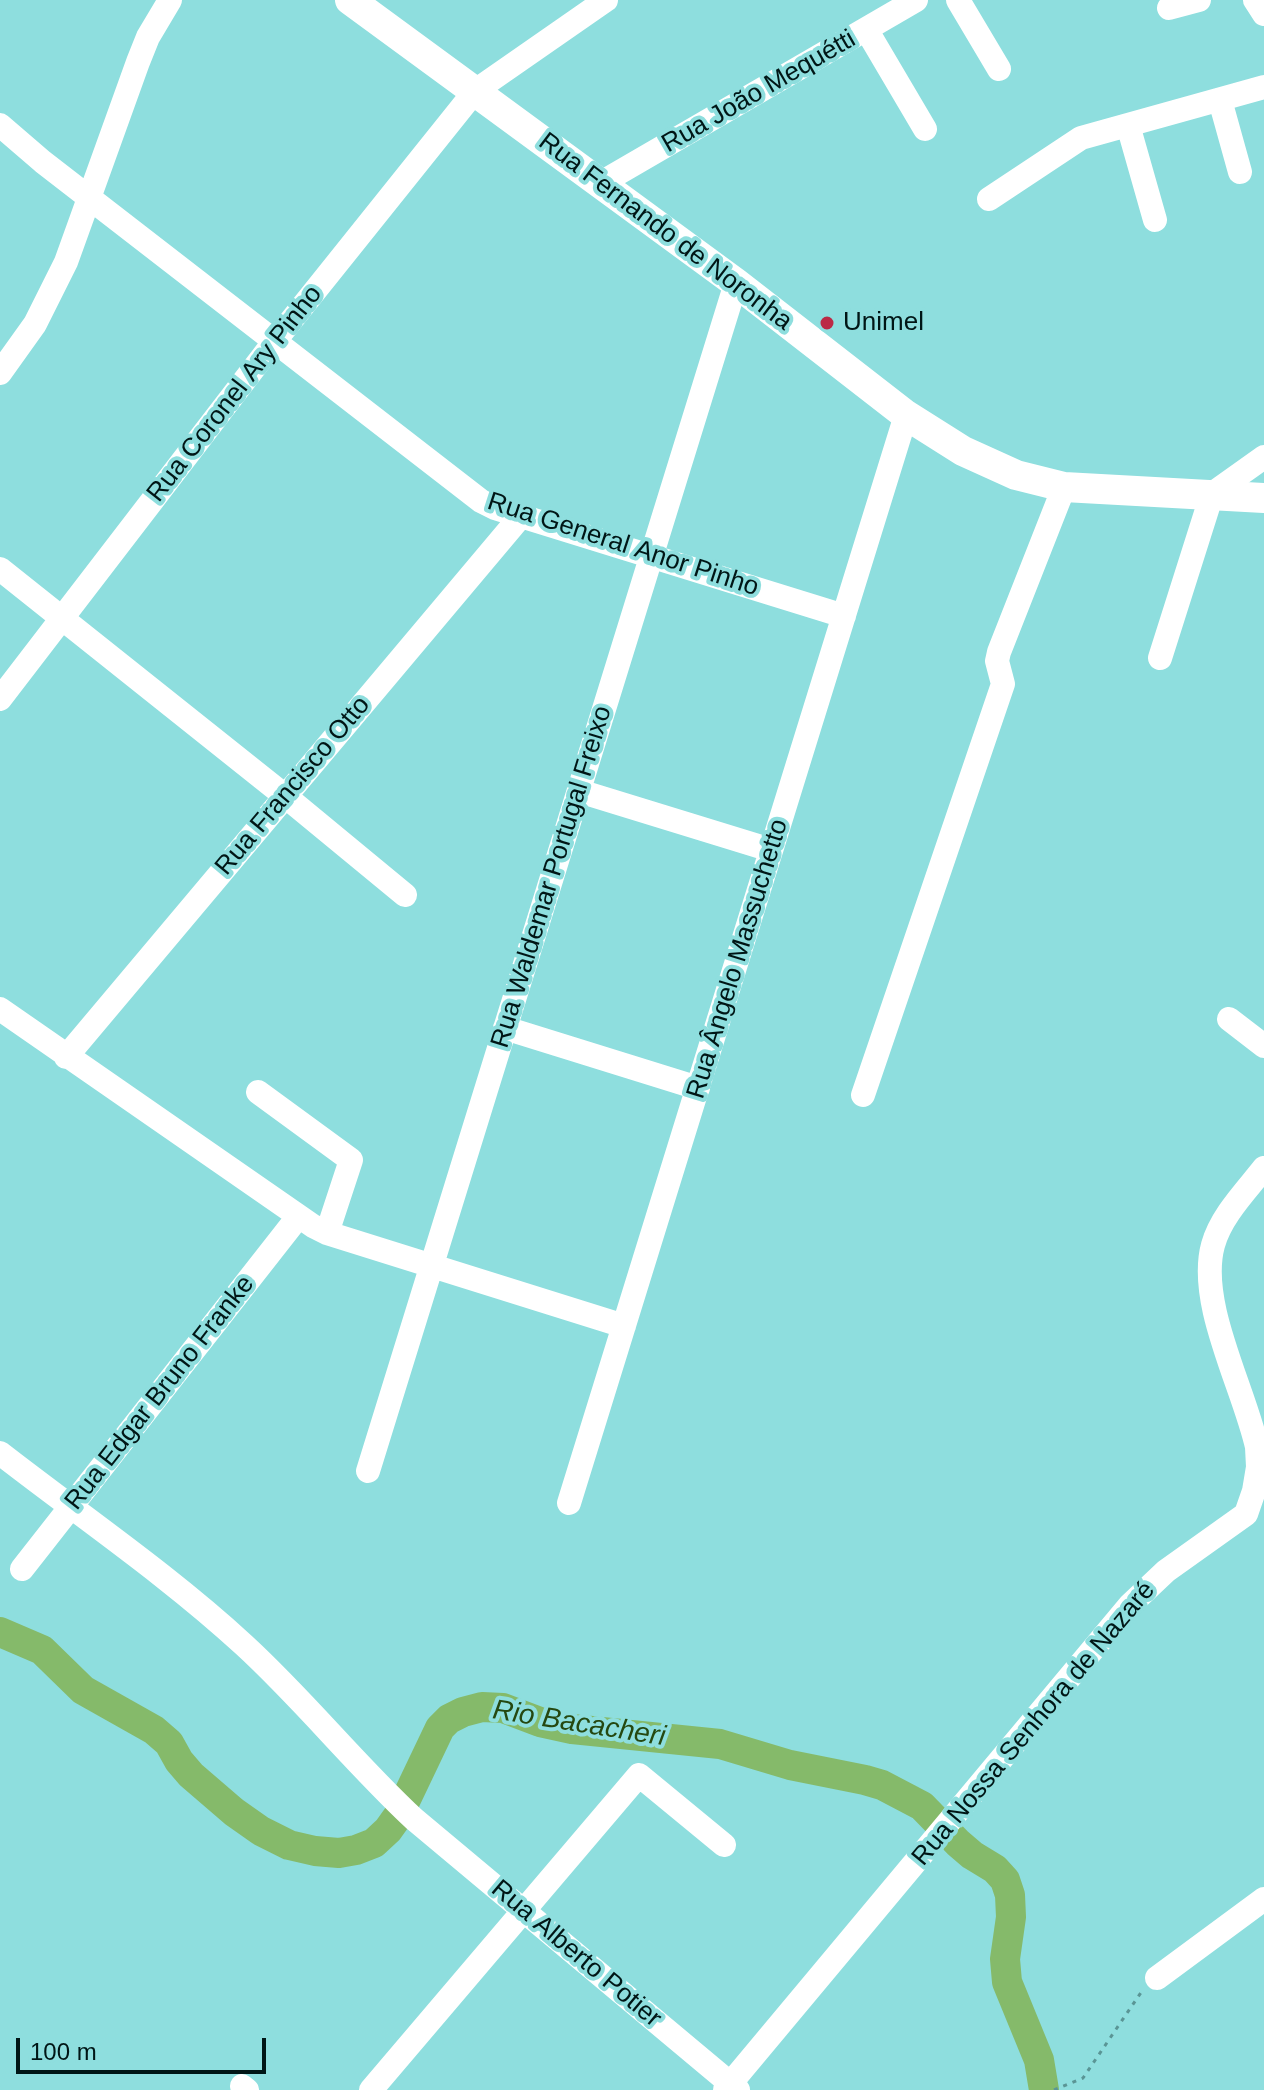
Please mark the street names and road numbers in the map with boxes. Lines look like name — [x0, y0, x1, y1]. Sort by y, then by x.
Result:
street label: Rua João Mequétti — [657, 24, 861, 160]
street label: Rua Fernando de Noronha — [532, 126, 798, 338]
street label: Rua Coronel Ary Pinho — [141, 280, 329, 508]
street label: Rua General Anor Pinho — [483, 486, 763, 604]
street label: Rua Francisco Otto — [209, 690, 377, 882]
street label: Rua Waldemar Portugal Freixo — [485, 702, 619, 1052]
street label: Rua Ângelo Massuchetto — [681, 816, 795, 1102]
street label: Rua Edgar Bruno Franke — [59, 1270, 261, 1516]
street label: Rua Nossa Senhora de Nazaré — [906, 1576, 1162, 1872]
street label: Rua Alberto Potier — [485, 1874, 667, 2034]

